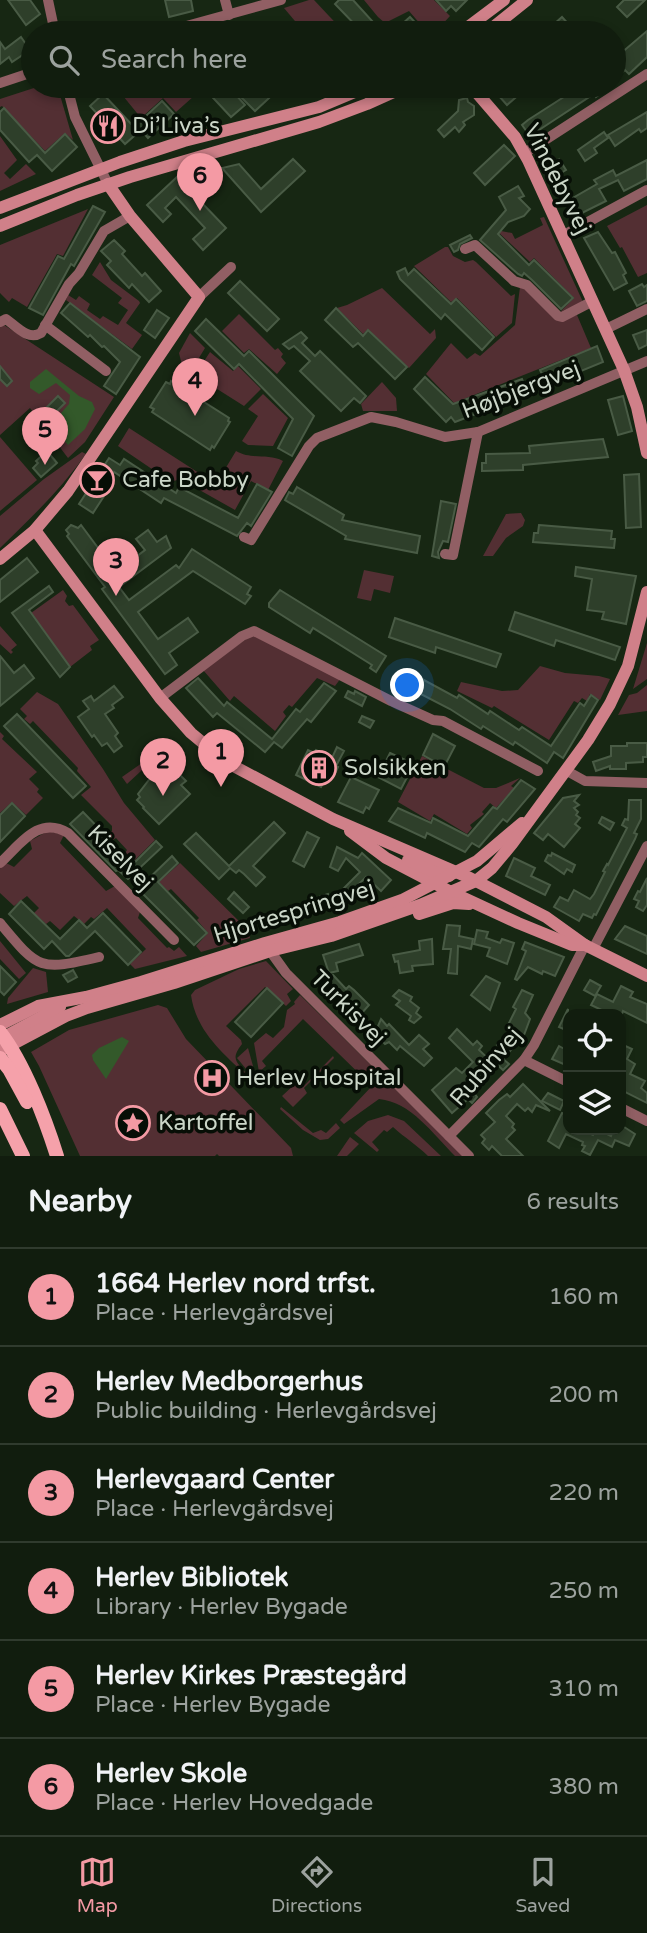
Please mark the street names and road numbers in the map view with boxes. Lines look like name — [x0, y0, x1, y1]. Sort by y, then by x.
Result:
street label: Vindebyvej — [517, 119, 597, 239]
street label: Højbjergvej — [458, 355, 584, 425]
street label: Kiselvej — [81, 819, 159, 897]
street label: Hjortespringvej — [210, 874, 378, 950]
street label: Turkisvej — [304, 964, 392, 1052]
street label: Rubinvej — [444, 1022, 528, 1112]

